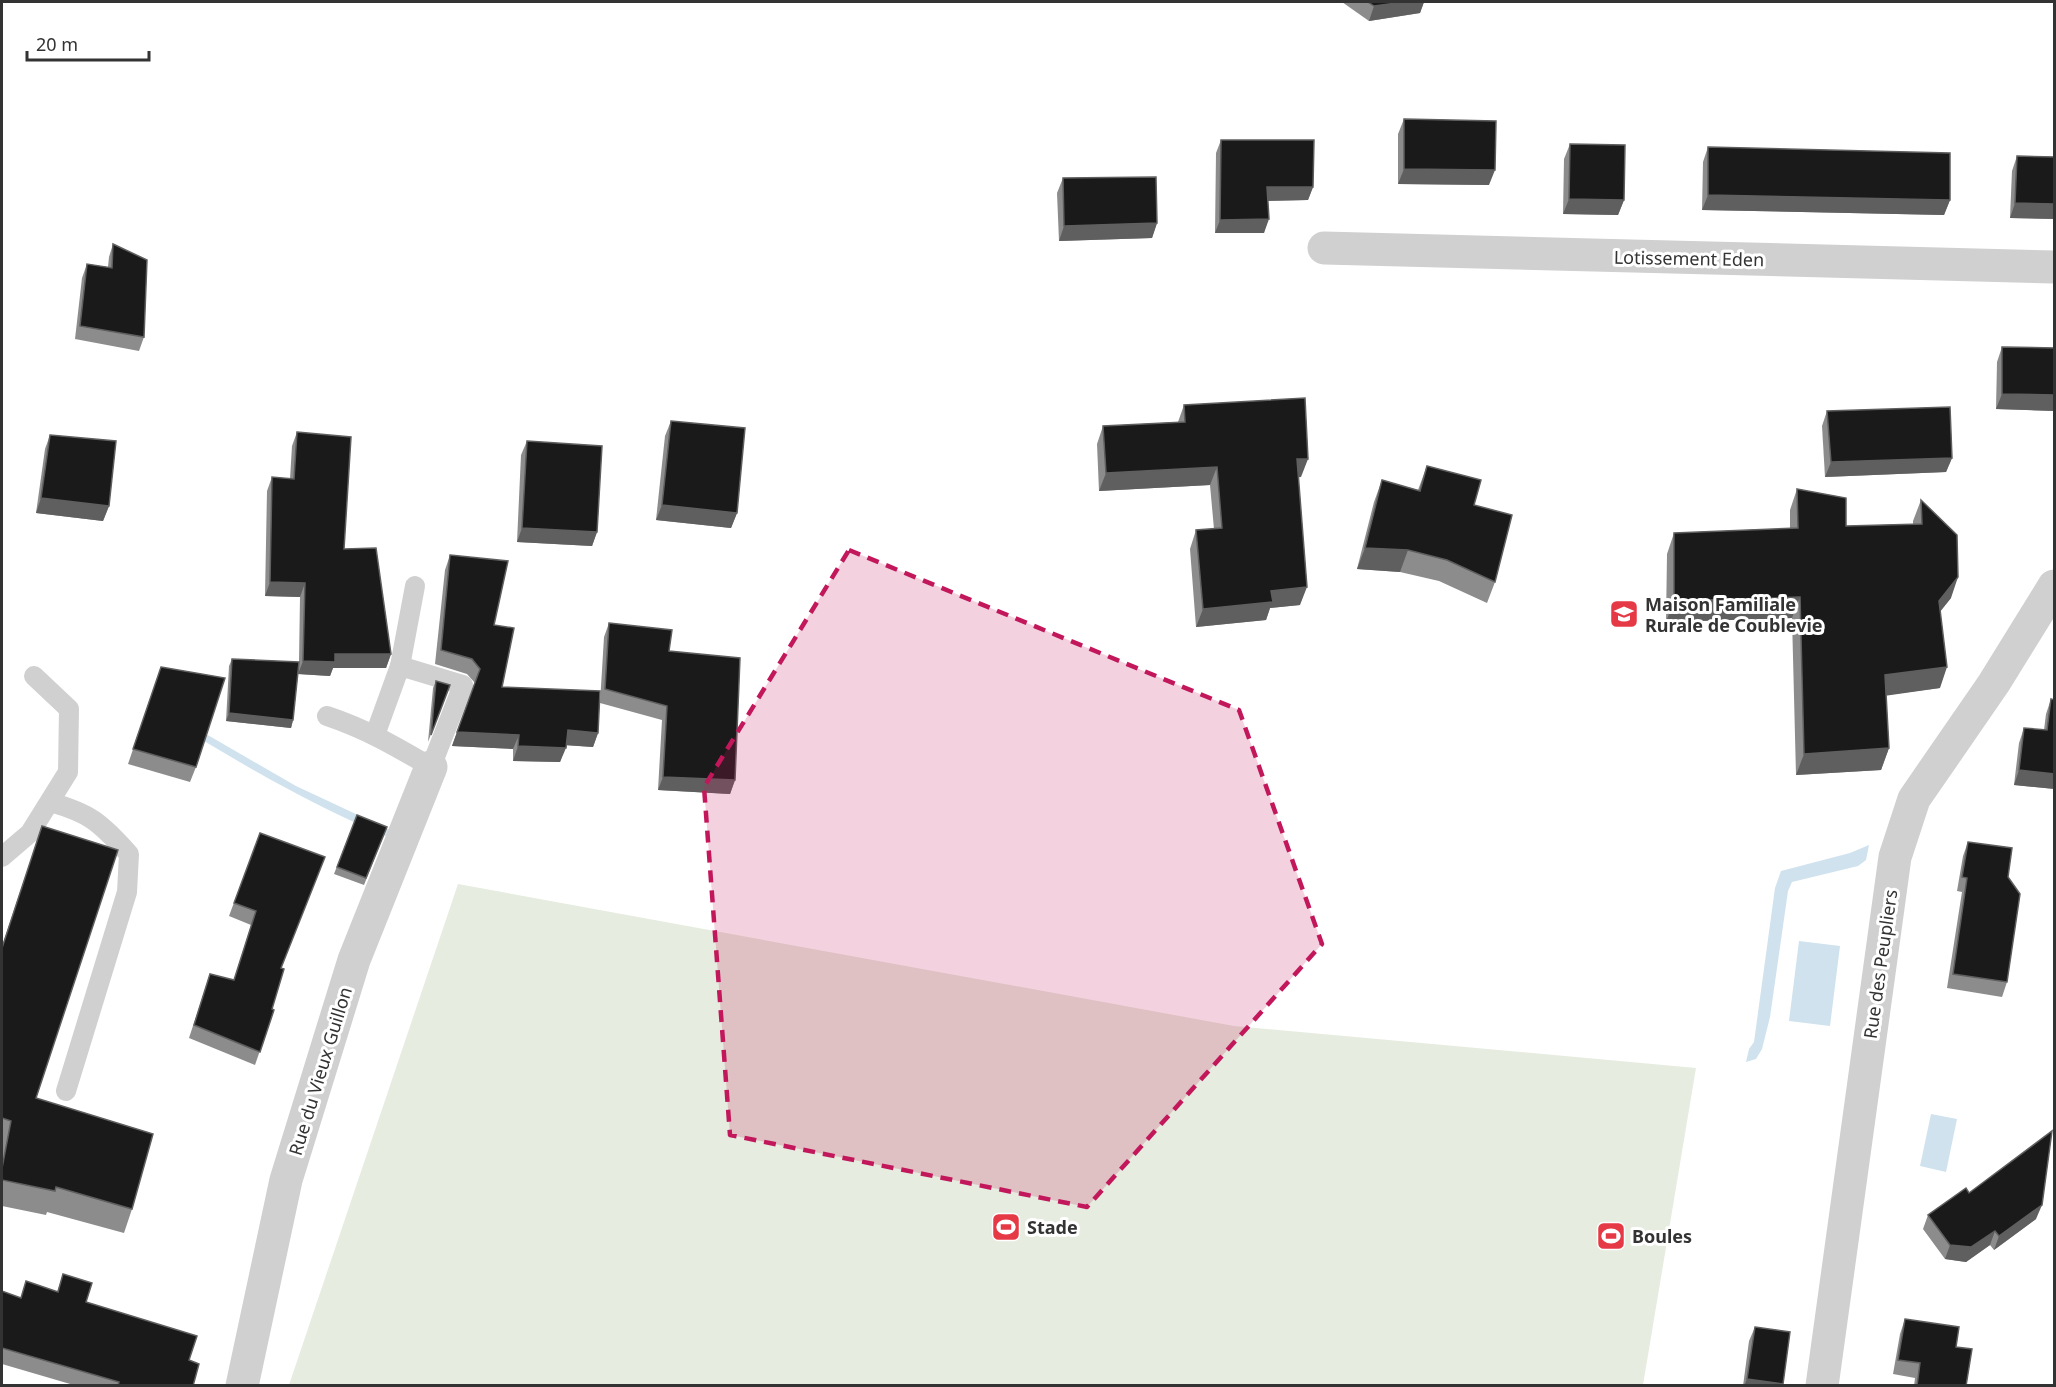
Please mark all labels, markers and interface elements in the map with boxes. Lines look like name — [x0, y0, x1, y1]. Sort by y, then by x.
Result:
scale bar — [27, 24, 148, 62]
text: 20 m — [36, 32, 78, 56]
street label: Lotissement Eden — [1614, 245, 1764, 271]
place label: Maison Familiale Rurale de Coublevie — [1645, 592, 1823, 637]
school or university icon: Maison Familiale Rurale de Coublevie — [1608, 598, 1640, 630]
street label: Rue des Peupliers — [1858, 888, 1902, 1040]
street label: Rue du Vieux Guillon — [283, 984, 357, 1158]
sports icon: Stade — [990, 1211, 1022, 1243]
place label: Stade — [1027, 1215, 1078, 1239]
sports icon: Boules — [1595, 1220, 1627, 1252]
place label: Boules — [1632, 1224, 1692, 1248]

